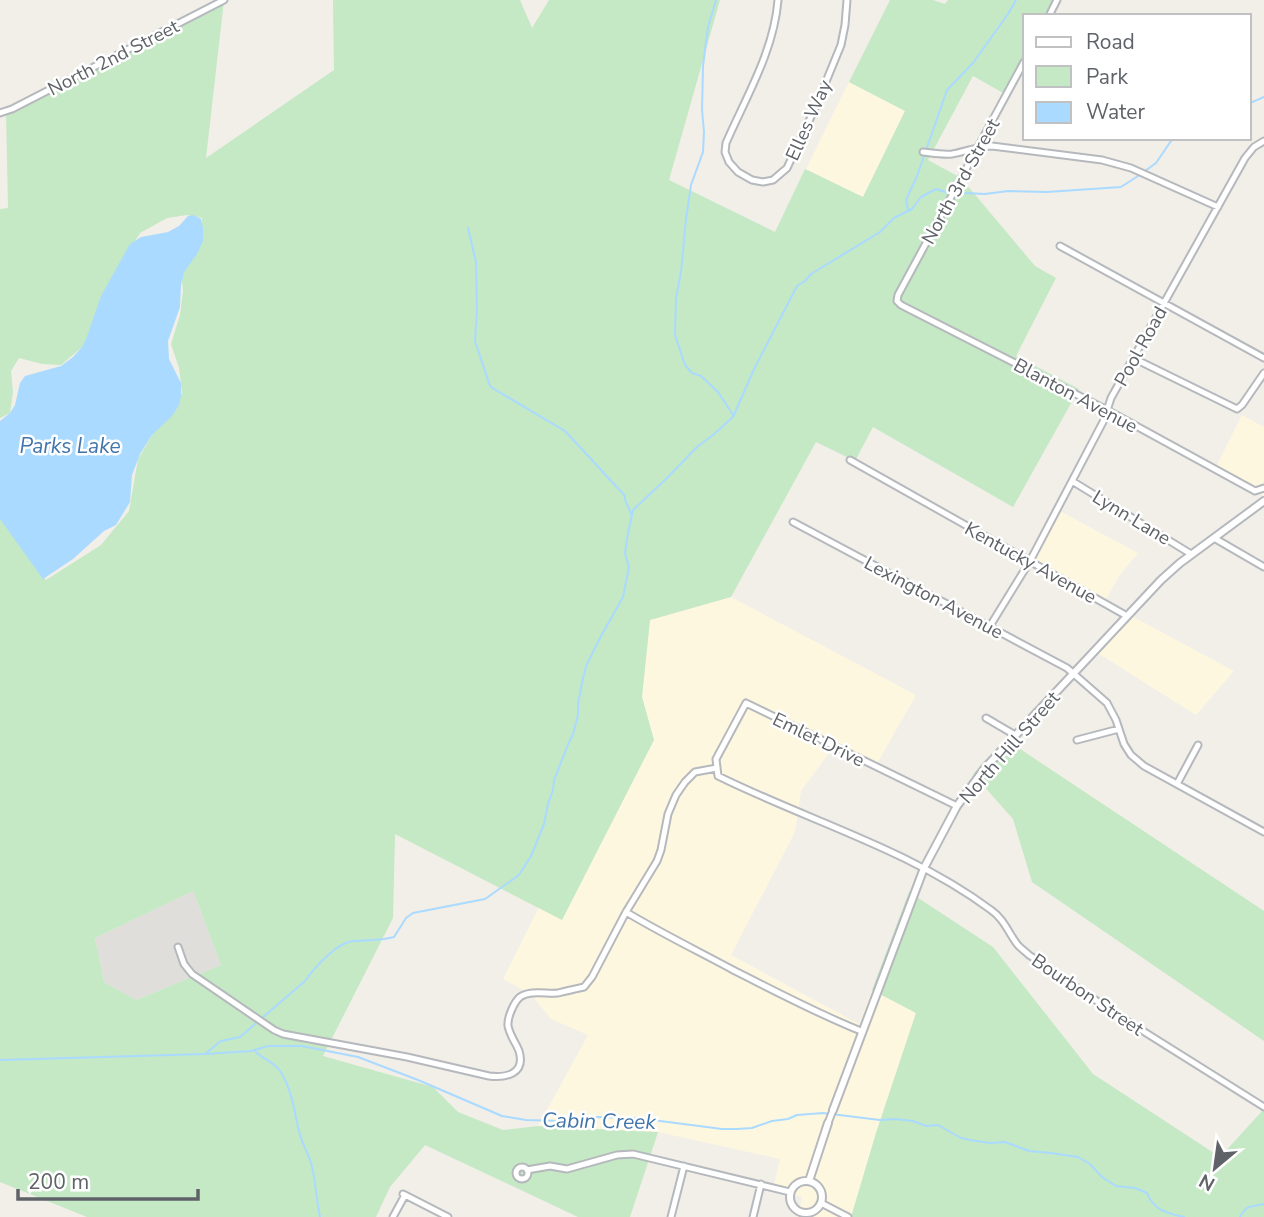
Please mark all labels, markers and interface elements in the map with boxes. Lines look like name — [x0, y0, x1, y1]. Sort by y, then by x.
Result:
street label: North 2nd Street — [43, 13, 184, 102]
legend — [1023, 14, 1250, 140]
text: Road — [1086, 28, 1135, 56]
text: Park — [1086, 63, 1128, 91]
street label: Elles Way — [780, 76, 838, 165]
text: Water — [1086, 98, 1145, 126]
street label: North 3rd Street — [916, 114, 1006, 249]
street label: Pool Road — [1108, 302, 1173, 391]
street label: Blanton Avenue — [1009, 352, 1142, 439]
water label: Parks Lake — [19, 432, 121, 460]
street label: Lynn Lane — [1087, 484, 1175, 551]
street label: Kentucky Avenue — [960, 516, 1101, 610]
street label: Lexington Avenue — [859, 550, 1008, 646]
street label: North Hill Street — [954, 686, 1066, 809]
street label: Emlet Drive — [768, 706, 869, 773]
street label: Bourbon Street — [1026, 948, 1149, 1042]
water label: Cabin Creek — [542, 1106, 657, 1136]
north arrow — [1180, 1133, 1250, 1203]
scale bar — [18, 1158, 198, 1202]
text: N — [1195, 1167, 1220, 1197]
text: 200 m — [28, 1168, 89, 1196]

